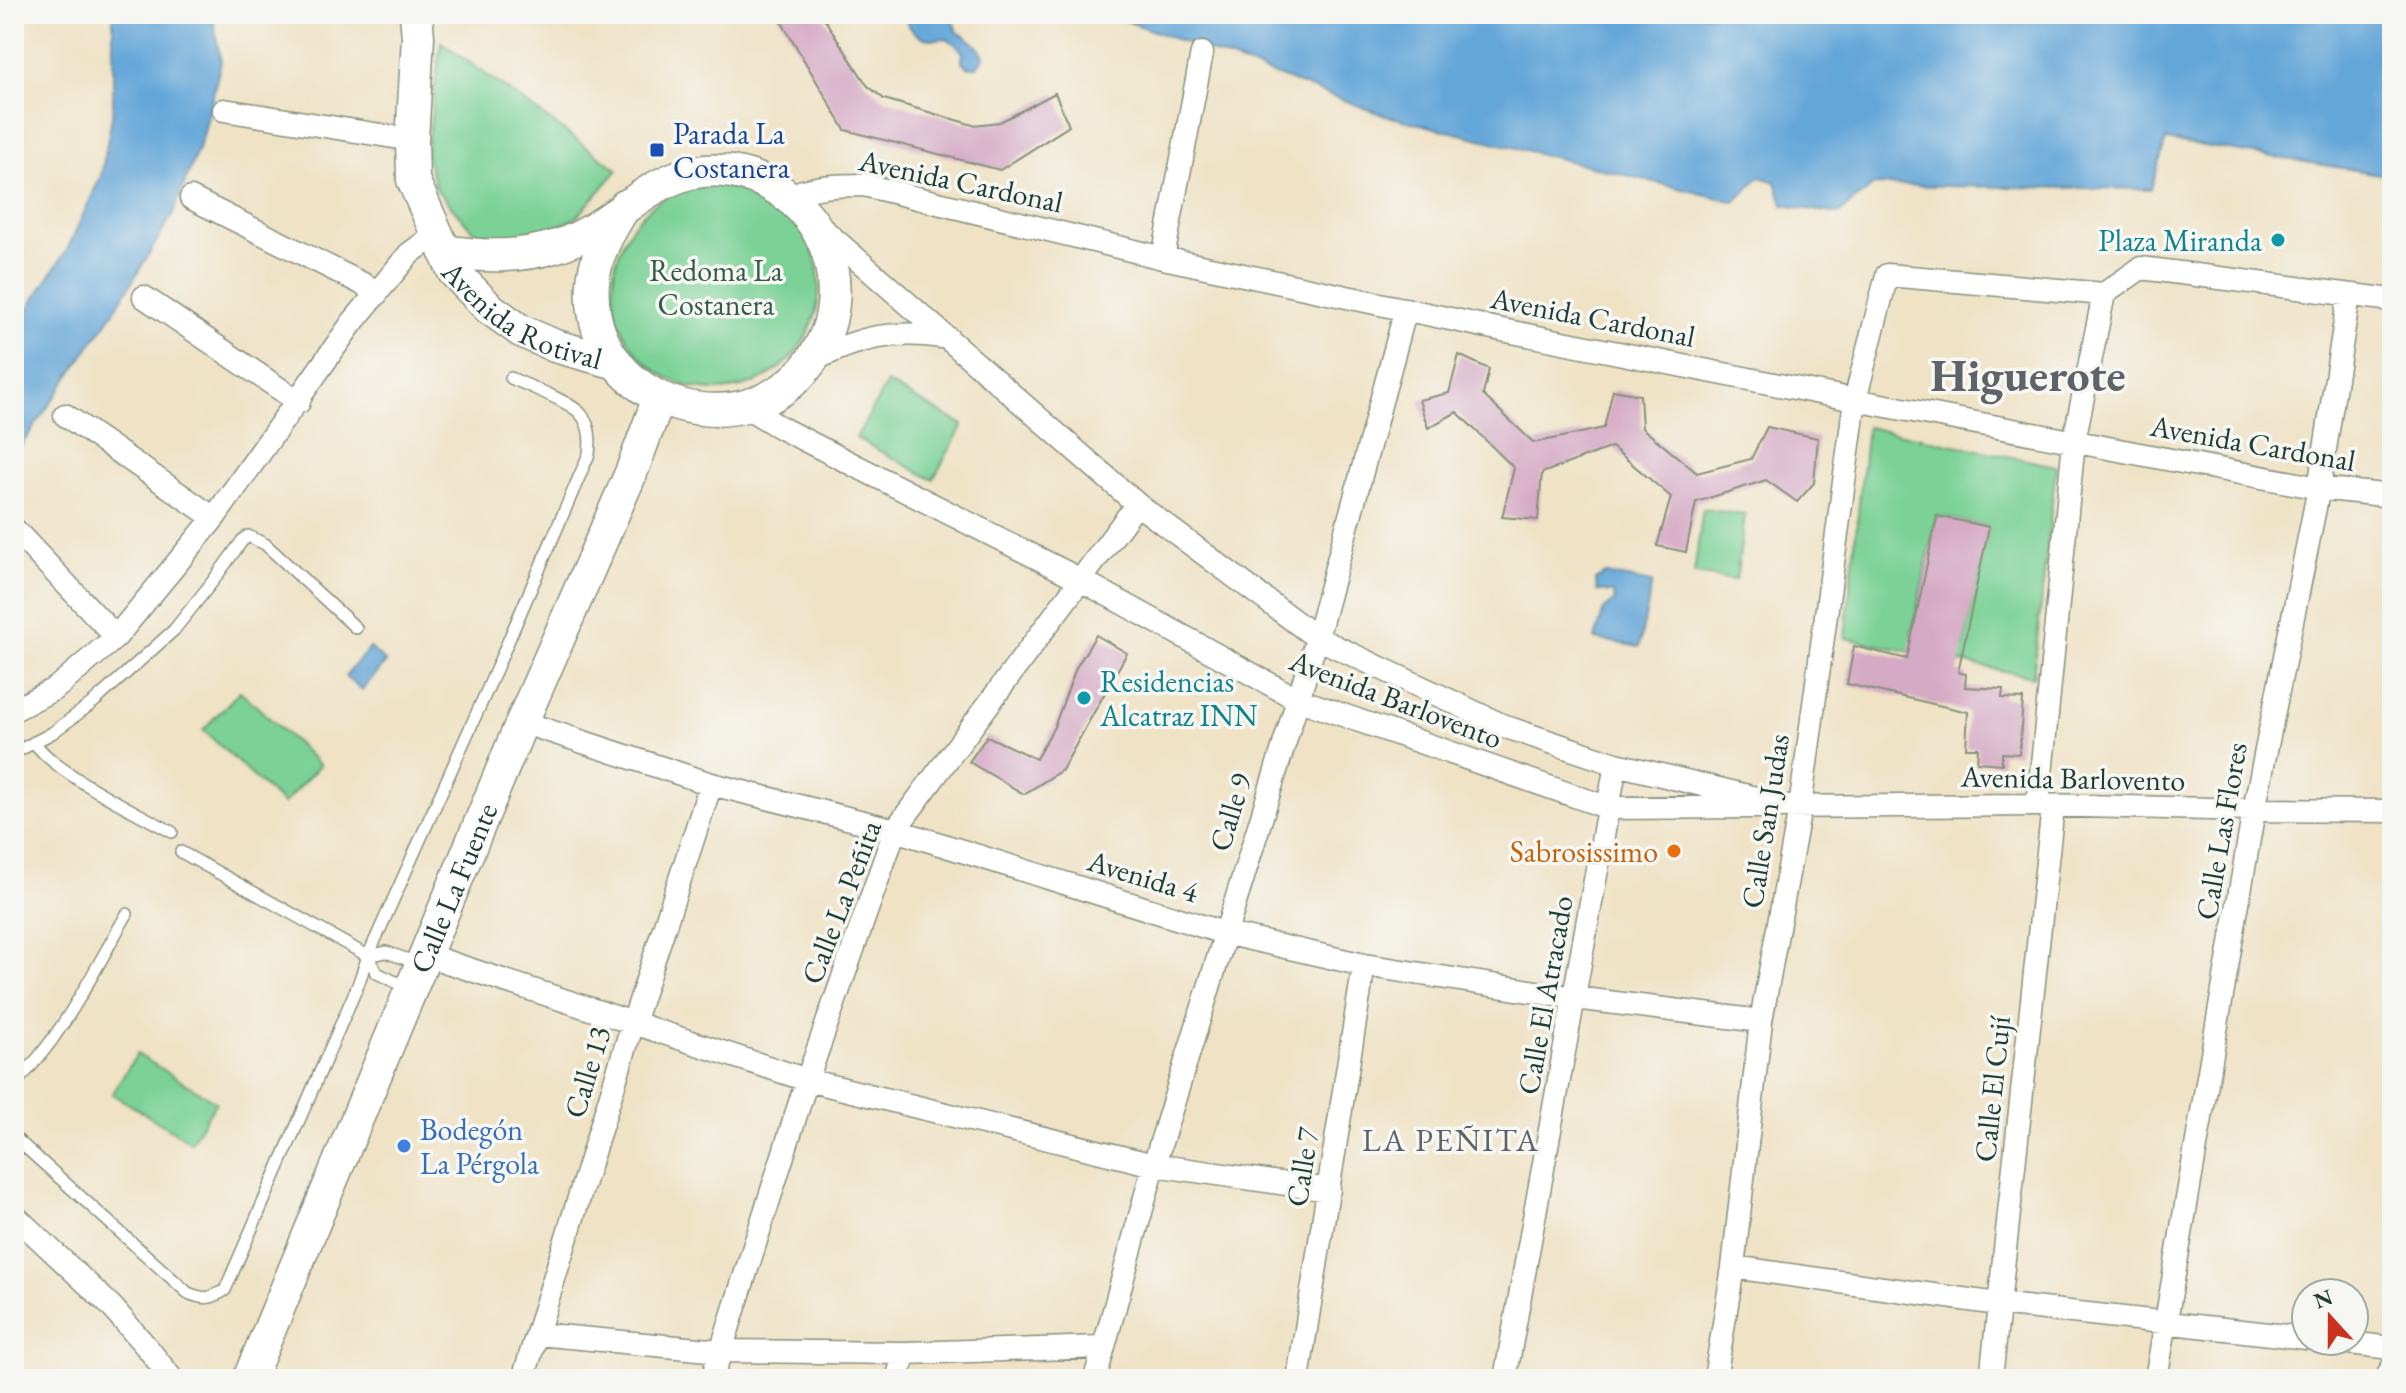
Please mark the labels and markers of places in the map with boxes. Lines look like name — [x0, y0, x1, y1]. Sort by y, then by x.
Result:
place label: Parada La Costanera — [673, 114, 790, 187]
marker: Parada La Costanera — [648, 141, 666, 159]
place label: Plaza Miranda — [2098, 221, 2262, 260]
marker: Plaza Miranda — [2269, 231, 2287, 249]
place label: Residencias Alcatraz INN — [1099, 662, 1258, 735]
marker: Residencias Alcatraz INN — [1075, 689, 1093, 707]
place label: Sabrosissimo — [1510, 832, 1658, 871]
marker: Sabrosissimo — [1665, 842, 1683, 860]
place label: Bodegón La Pérgola — [420, 1110, 539, 1183]
marker: Bodegón La Pérgola — [395, 1137, 413, 1155]

